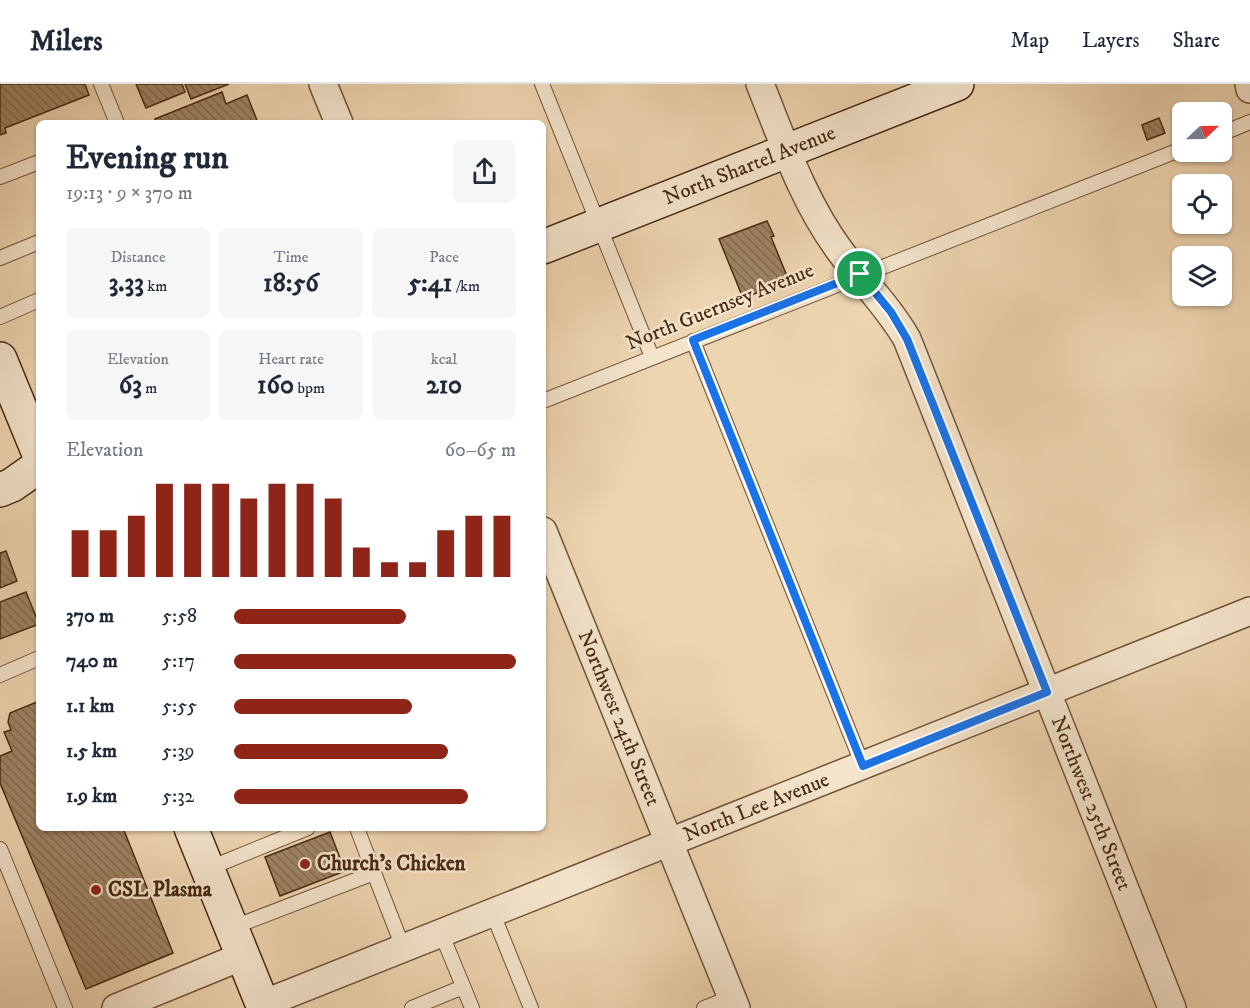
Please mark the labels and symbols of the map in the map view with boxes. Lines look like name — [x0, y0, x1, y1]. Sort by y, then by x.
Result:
north arrow — [1172, 102, 1232, 162]
street label: North Shartel Avenue — [660, 120, 840, 211]
pin — [834, 248, 885, 299]
street label: North Guernsey Avenue — [622, 257, 818, 357]
street label: Northwest 24th Street — [572, 627, 666, 810]
street label: Northwest 25th Street — [1045, 712, 1137, 895]
street label: North Lee Avenue — [680, 767, 833, 848]
place label: Church's Chicken — [317, 851, 467, 877]
marker: Church's Chicken — [298, 857, 312, 871]
place label: CSL Plasma — [108, 877, 213, 903]
marker: CSL Plasma — [89, 883, 103, 897]

